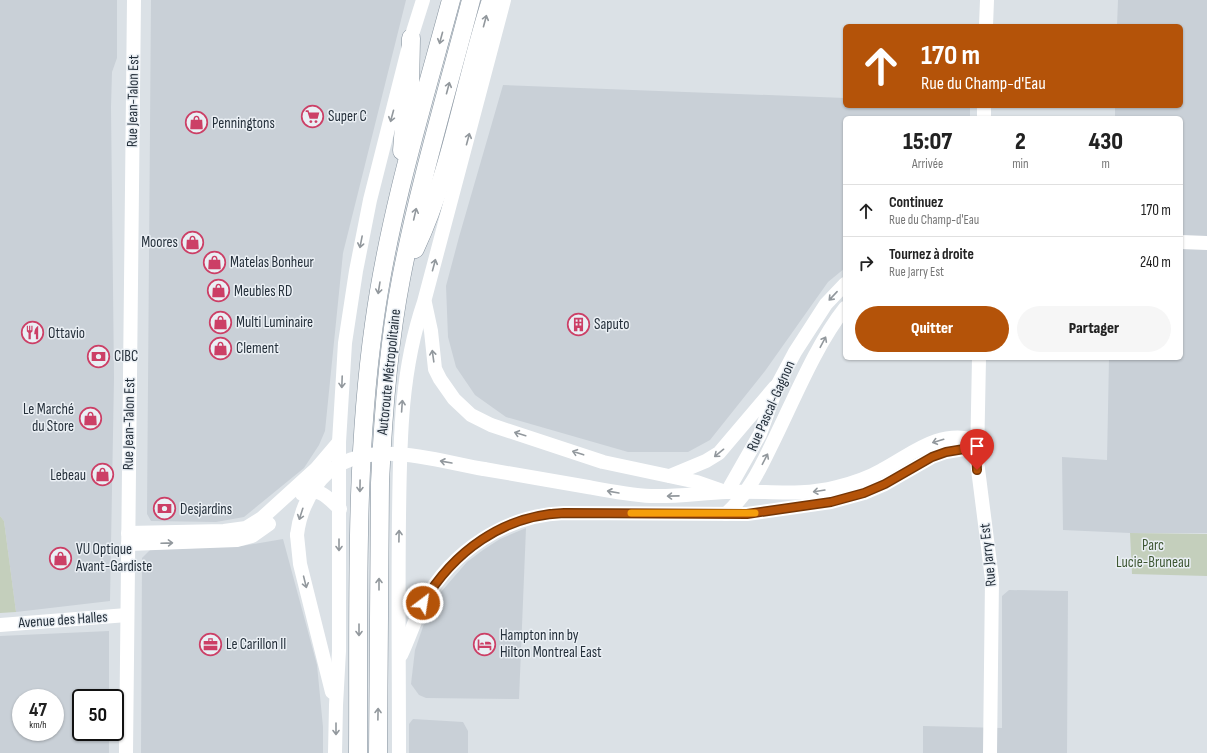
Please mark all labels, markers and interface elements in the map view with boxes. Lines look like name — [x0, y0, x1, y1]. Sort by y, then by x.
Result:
one-way arrow — [481, 14, 489, 27]
one-way arrow — [436, 31, 444, 44]
text: 170 m — [921, 39, 980, 72]
icon: ahead — [855, 40, 907, 92]
street label: Rue Jean-Talon Est — [123, 54, 143, 147]
text: Rue du Champ-d'Eau — [921, 73, 1046, 94]
one-way arrow — [445, 82, 452, 95]
supermarket icon: Super C — [300, 103, 326, 129]
place label: Super C — [328, 107, 367, 126]
one-way arrow — [387, 109, 395, 122]
shop icon: Penningtons — [184, 110, 210, 136]
place label: Penningtons — [212, 114, 275, 133]
text: 15:07 — [903, 127, 952, 156]
text: 2 — [1015, 127, 1026, 156]
text: 430 — [1088, 127, 1123, 156]
one-way arrow — [465, 133, 472, 146]
text: Arrivée — [912, 156, 943, 172]
text: min — [1012, 156, 1028, 172]
text: m — [1102, 156, 1110, 172]
text: Continuez — [889, 193, 943, 212]
icon: ahead — [855, 200, 877, 222]
text: 170 m — [1141, 201, 1171, 220]
one-way arrow — [412, 207, 419, 220]
text: Rue du Champ-d'Eau — [889, 212, 979, 228]
shop icon: Moores — [180, 229, 206, 255]
place label: Moores — [141, 233, 178, 252]
one-way arrow — [357, 235, 365, 248]
text: Tournez à droite — [889, 245, 974, 264]
shop icon: Matelas Bonheur — [202, 249, 228, 275]
icon: right — [855, 252, 877, 274]
place label: Matelas Bonheur — [230, 253, 315, 272]
text: 240 m — [1140, 253, 1171, 272]
one-way arrow — [431, 258, 439, 271]
text: Rue Jarry Est — [889, 264, 944, 280]
shop icon: Meubles RD — [206, 278, 232, 304]
one-way arrow — [375, 281, 383, 294]
place label: Meubles RD — [234, 282, 292, 301]
one-way arrow — [828, 291, 837, 301]
button: Quitter — [855, 306, 1009, 352]
button: Partager — [1017, 306, 1171, 352]
street label: Autoroute Métropolitaine — [373, 308, 405, 437]
shop icon: Multi Luminaire — [207, 309, 233, 335]
building icon: Saputo — [566, 311, 592, 337]
place label: Multi Luminaire — [236, 313, 313, 332]
place label: Saputo — [594, 315, 629, 334]
restaurant icon: Ottavio — [20, 320, 46, 346]
place label: Ottavio — [48, 324, 85, 343]
shop icon: Clement — [207, 335, 233, 361]
one-way arrow — [819, 336, 827, 348]
place label: Clement — [236, 339, 279, 358]
bank icon: CIBC — [85, 343, 111, 369]
place label: CIBC — [114, 347, 138, 366]
one-way arrow — [429, 350, 437, 363]
street label: Rue Pascal-Gagnon — [743, 358, 799, 454]
one-way arrow — [338, 375, 345, 388]
street label: Rue Jean-Talon Est — [119, 377, 139, 470]
place label: Le Marché du Store — [23, 400, 74, 436]
one-way arrow — [399, 400, 406, 413]
shop icon: Le Marché du Store — [77, 405, 103, 431]
pin — [960, 429, 994, 470]
one-way arrow — [514, 430, 527, 437]
icon: arrive — [966, 435, 988, 457]
one-way arrow — [932, 438, 945, 445]
one-way arrow — [713, 448, 724, 457]
one-way arrow — [572, 449, 584, 457]
one-way arrow — [762, 453, 769, 465]
one-way arrow — [440, 458, 453, 466]
shop icon: Lebeau — [89, 462, 115, 488]
place label: Lebeau — [50, 466, 86, 485]
one-way arrow — [356, 479, 364, 492]
one-way arrow — [813, 487, 826, 495]
one-way arrow — [607, 488, 620, 496]
one-way arrow — [667, 492, 680, 500]
bank icon: Desjardins — [151, 496, 177, 522]
place label: Desjardins — [180, 500, 232, 519]
one-way arrow — [297, 507, 304, 520]
street label: Rue Jarry Est — [975, 522, 1001, 588]
one-way arrow — [395, 530, 403, 543]
park label: Parc Lucie-Bruneau — [1116, 536, 1190, 572]
one-way arrow — [335, 538, 343, 551]
one-way arrow — [160, 539, 173, 547]
place label: VU Optique Avant-Gardiste — [75, 540, 152, 576]
shop icon: VU Optique Avant-Gardiste — [48, 545, 74, 571]
one-way arrow — [302, 575, 309, 588]
one-way arrow — [375, 578, 383, 591]
position arrow — [402, 582, 444, 624]
street label: Avenue des Halles — [17, 607, 108, 633]
one-way arrow — [355, 623, 363, 636]
place label: Hampton inn by Hilton Montreal East — [500, 626, 602, 662]
office icon: Le Carillon II — [198, 631, 224, 657]
hotel icon: Hampton inn by Hilton Montreal East — [471, 631, 497, 657]
place label: Le Carillon II — [226, 635, 286, 654]
speed limit sign: 50 — [72, 689, 124, 741]
text: 47 — [29, 698, 47, 722]
one-way arrow — [374, 708, 382, 721]
text: km/h — [29, 719, 47, 731]
one-way arrow — [332, 722, 340, 735]

